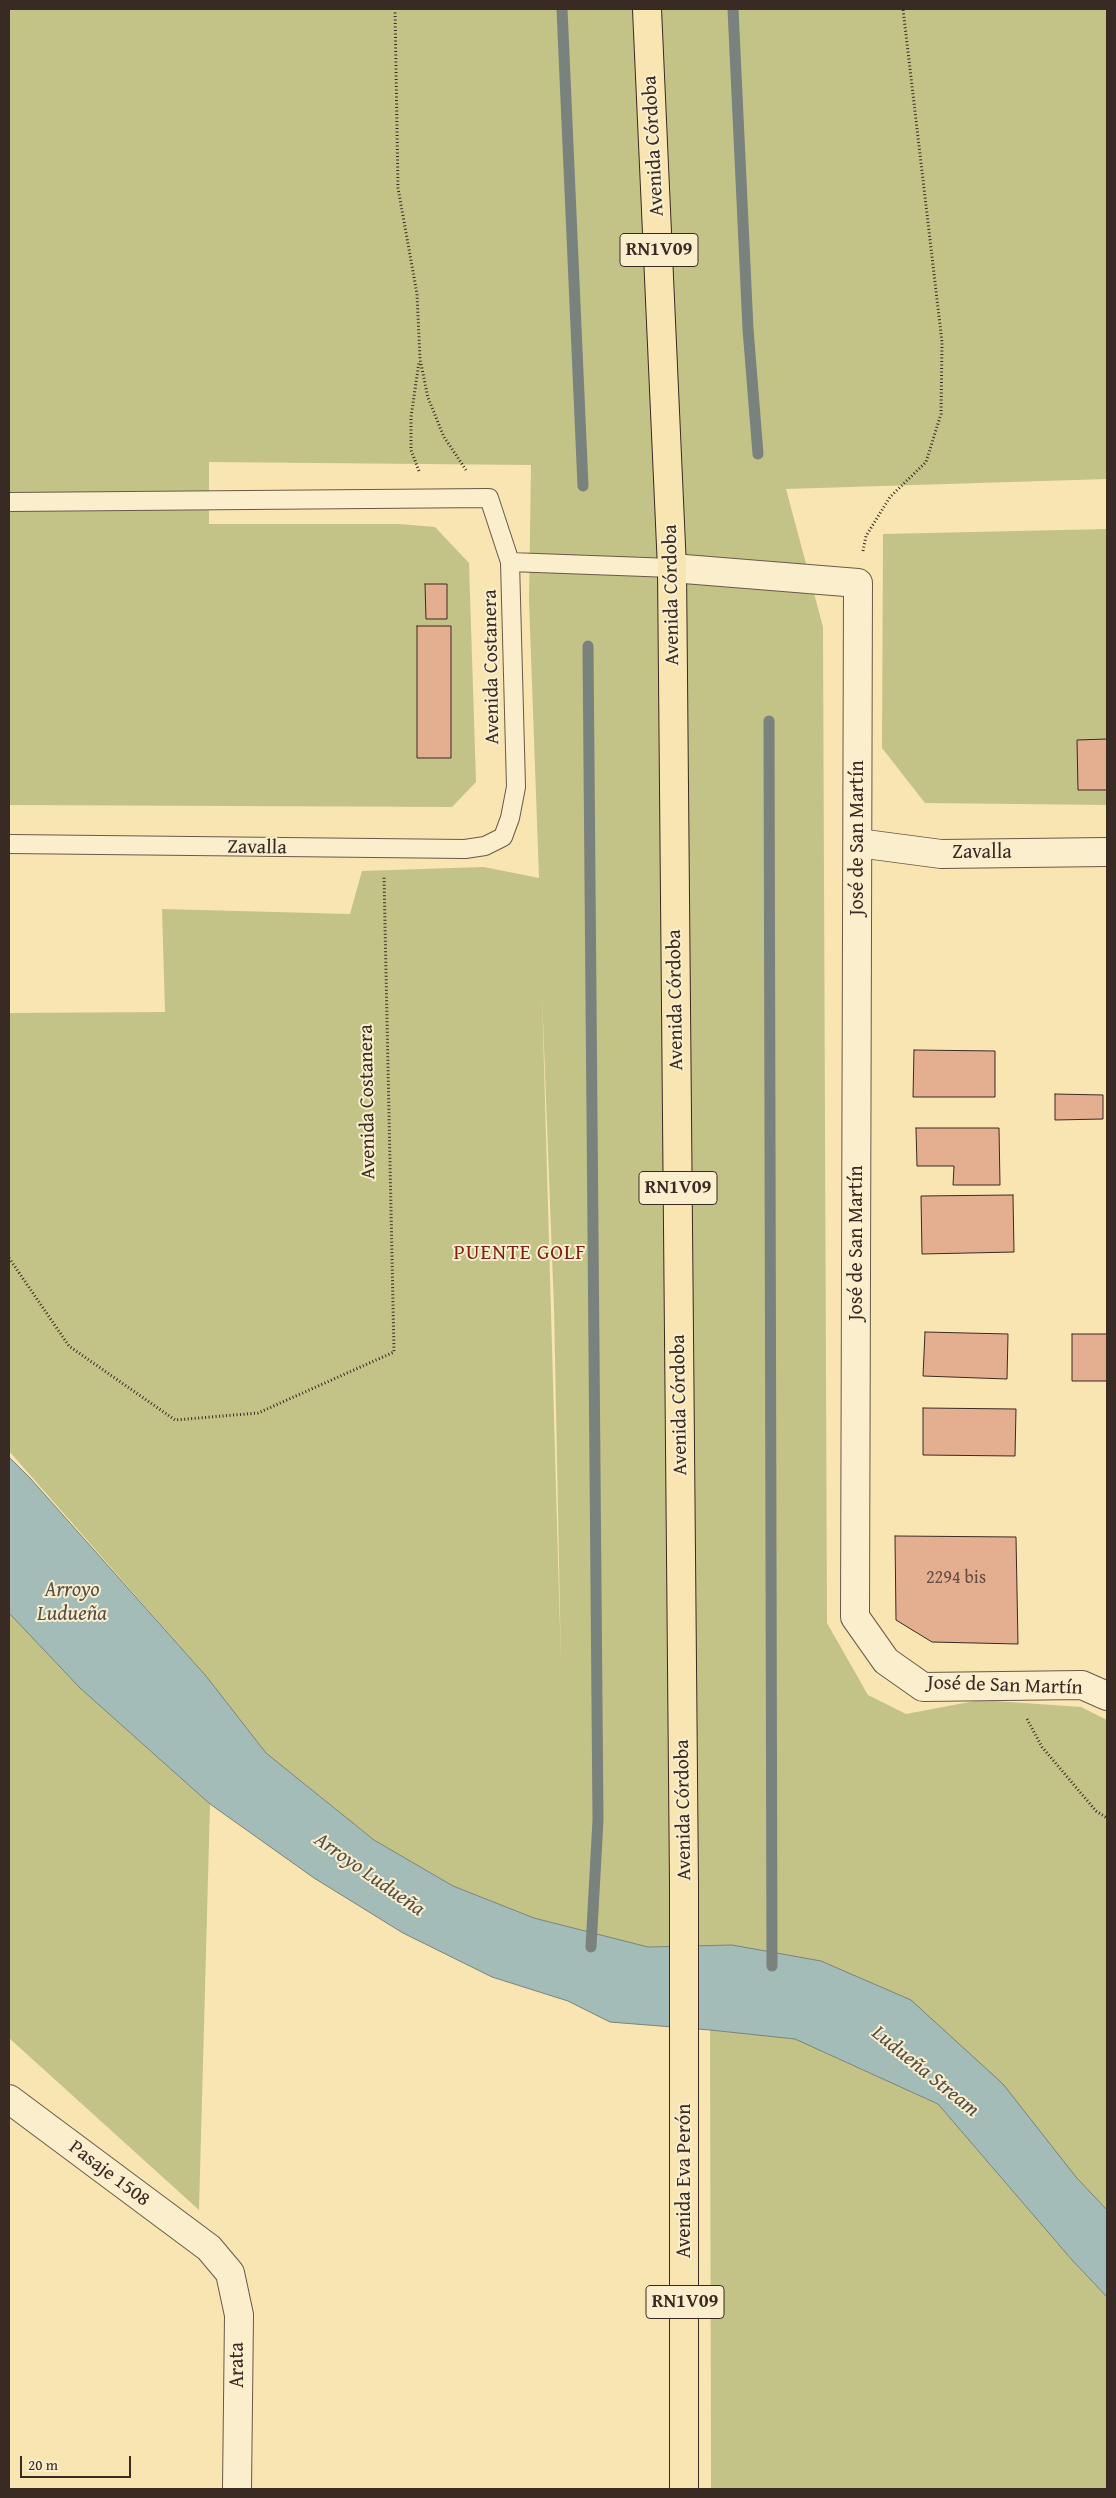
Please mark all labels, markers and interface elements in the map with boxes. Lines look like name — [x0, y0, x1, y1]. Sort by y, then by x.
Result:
street label: Avenida Córdoba — [638, 75, 670, 217]
road number: RN1V09 — [620, 234, 698, 266]
street label: Avenida Córdoba — [659, 524, 685, 666]
street label: Avenida Costanera — [479, 589, 505, 745]
street label: José de San Martín — [846, 760, 870, 916]
street label: Zavalla — [227, 835, 287, 861]
street label: Zavalla — [952, 841, 1012, 865]
street label: Avenida Córdoba — [663, 929, 689, 1071]
street label: Avenida Costanera — [355, 1024, 381, 1180]
street label: José de San Martín — [845, 1165, 869, 1321]
road number: RN1V09 — [639, 1172, 717, 1204]
district label: PUENTE GOLF — [452, 1241, 588, 1267]
street label: Avenida Córdoba — [667, 1334, 693, 1476]
house number: 2294 bis — [926, 1567, 986, 1589]
water label: Arroyo Ludueña — [37, 1578, 107, 1628]
street label: José de San Martín — [927, 1671, 1083, 1701]
street label: Avenida Córdoba — [671, 1739, 697, 1881]
water label: Arroyo Ludueña — [309, 1828, 429, 1922]
water label: Ludueña Stream — [866, 2021, 984, 2123]
street label: Avenida Eva Perón — [673, 2104, 697, 2258]
street label: Pasaje 1508 — [64, 2136, 154, 2212]
road number: RN1V09 — [646, 2286, 724, 2318]
street label: Arata — [226, 2342, 250, 2388]
scale bar — [22, 2446, 134, 2478]
text: 20 m — [28, 2454, 58, 2475]

